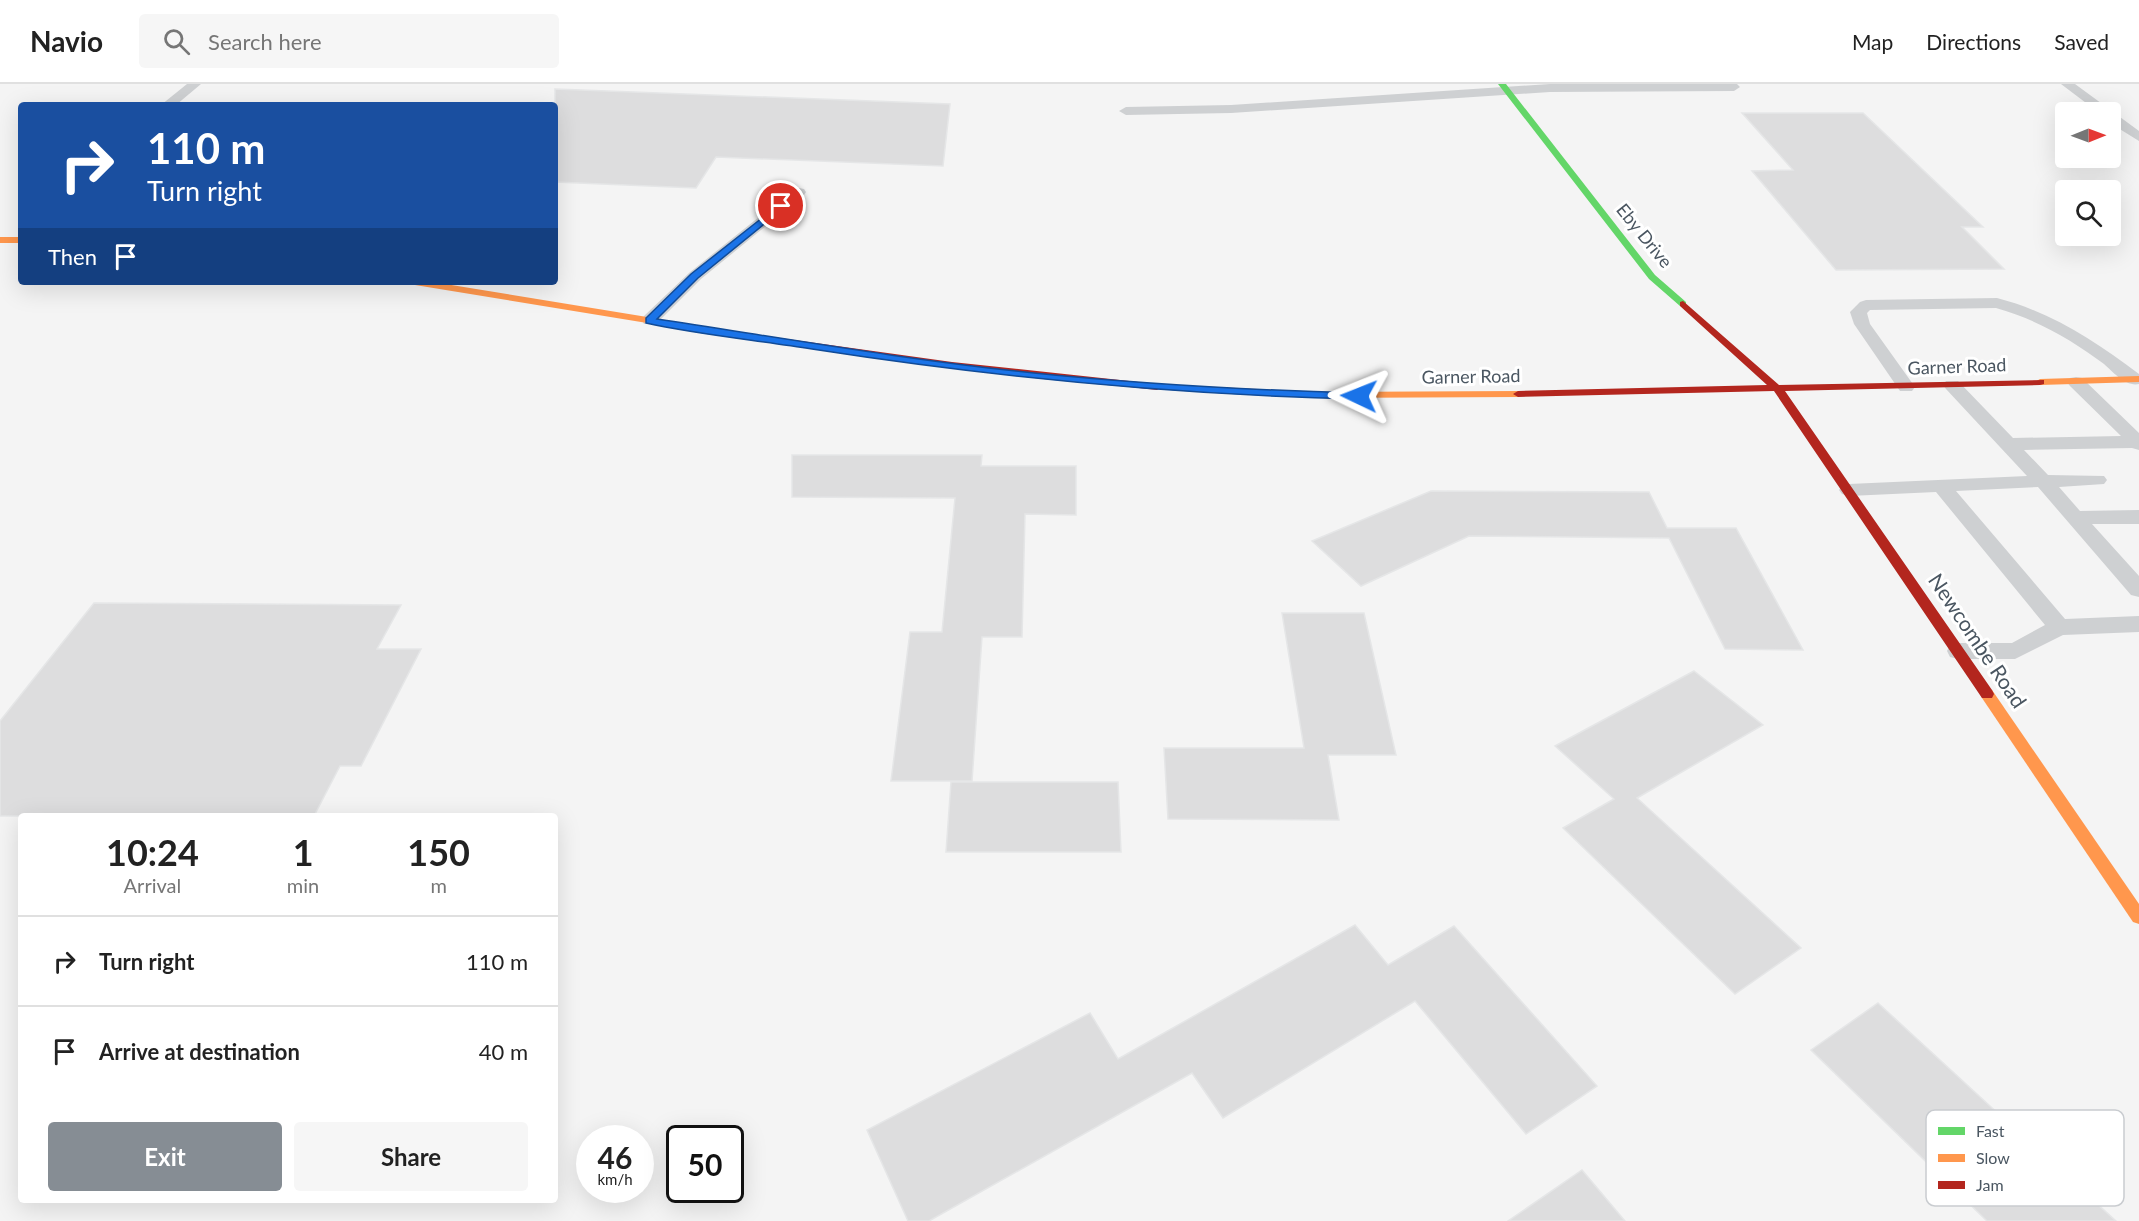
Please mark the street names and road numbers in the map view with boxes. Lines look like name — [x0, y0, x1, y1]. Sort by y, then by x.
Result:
street label: Eby Drive — [1612, 199, 1677, 272]
street label: Garner Road — [1907, 353, 2007, 379]
street label: Garner Road — [1421, 364, 1521, 388]
street label: Newcombe Road — [1924, 568, 2032, 712]

